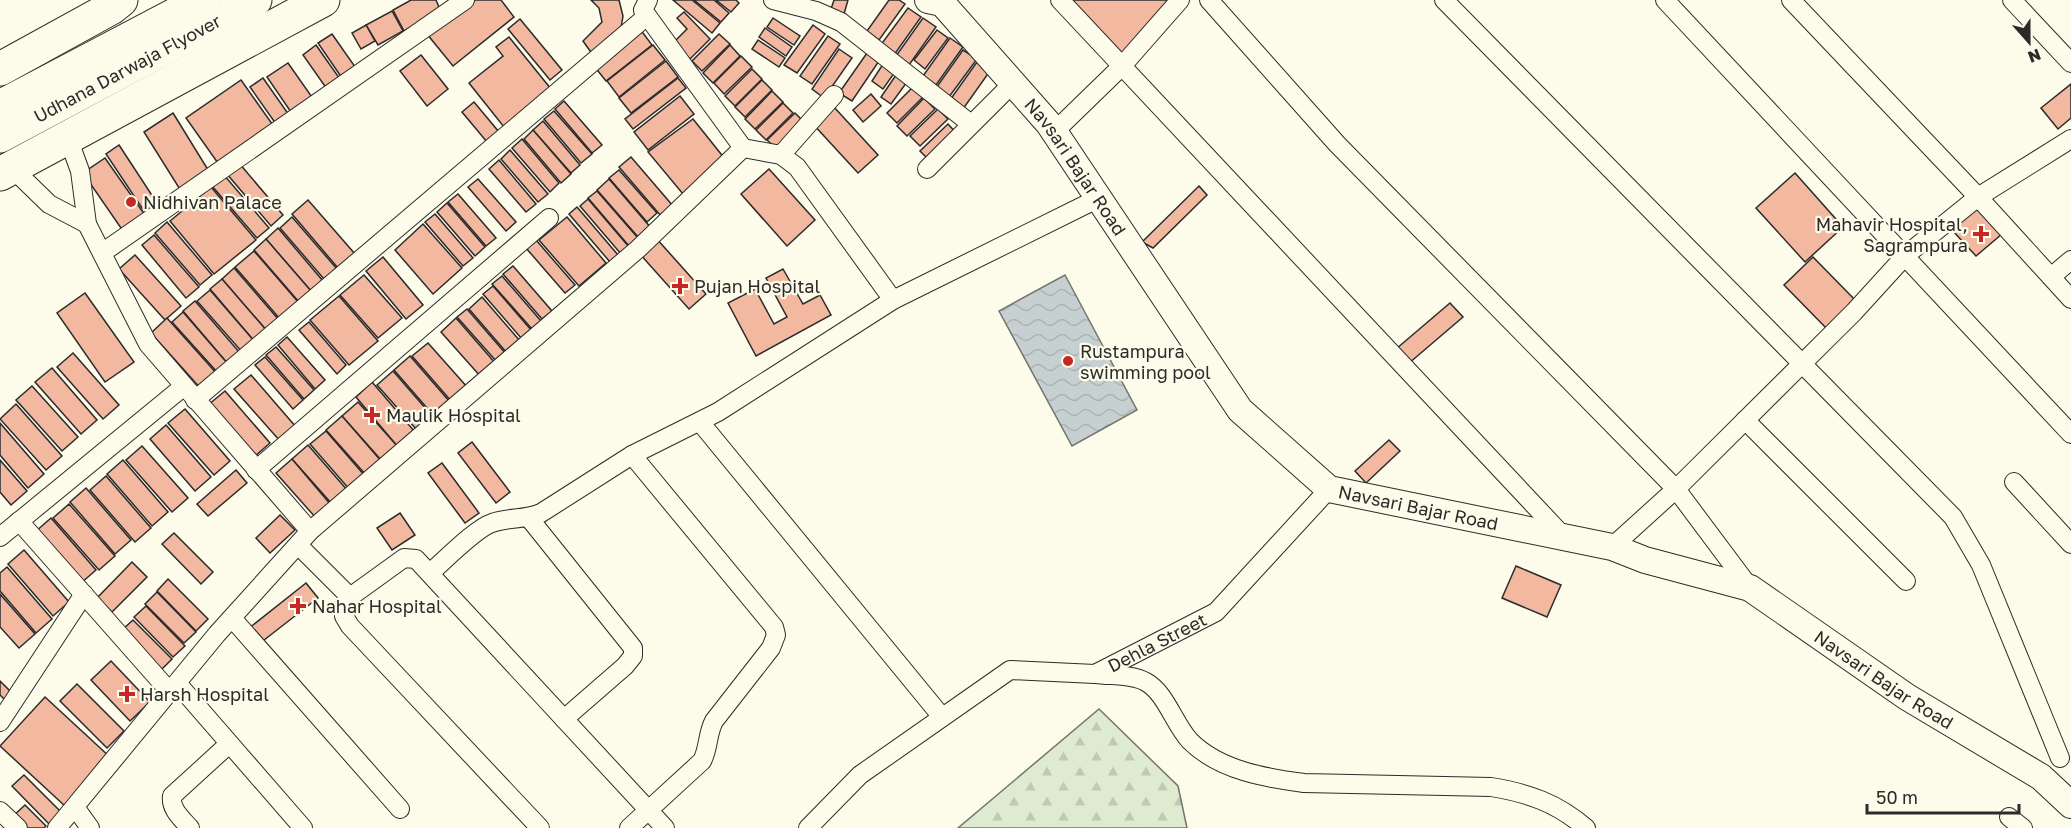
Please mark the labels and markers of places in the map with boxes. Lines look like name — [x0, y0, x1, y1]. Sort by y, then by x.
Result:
place label: Nidhivan Palace — [143, 191, 282, 213]
marker: Nidhivan Palace — [124, 195, 138, 209]
place label: Mahavir Hospital, Sagrampura — [1816, 213, 1968, 256]
marker: Mahavir Hospital, Sagrampura — [1972, 225, 1990, 243]
place label: Pujan Hospital — [694, 275, 821, 297]
marker: Pujan Hospital — [671, 277, 689, 295]
place label: Rustampura swimming pool — [1080, 340, 1211, 383]
marker: Rustampura swimming pool — [1061, 354, 1075, 368]
place label: Maulik Hospital — [386, 404, 521, 426]
marker: Maulik Hospital — [363, 406, 381, 424]
place label: Nahar Hospital — [312, 595, 442, 617]
marker: Nahar Hospital — [289, 597, 307, 615]
place label: Harsh Hospital — [140, 683, 269, 705]
marker: Harsh Hospital — [118, 685, 136, 703]

